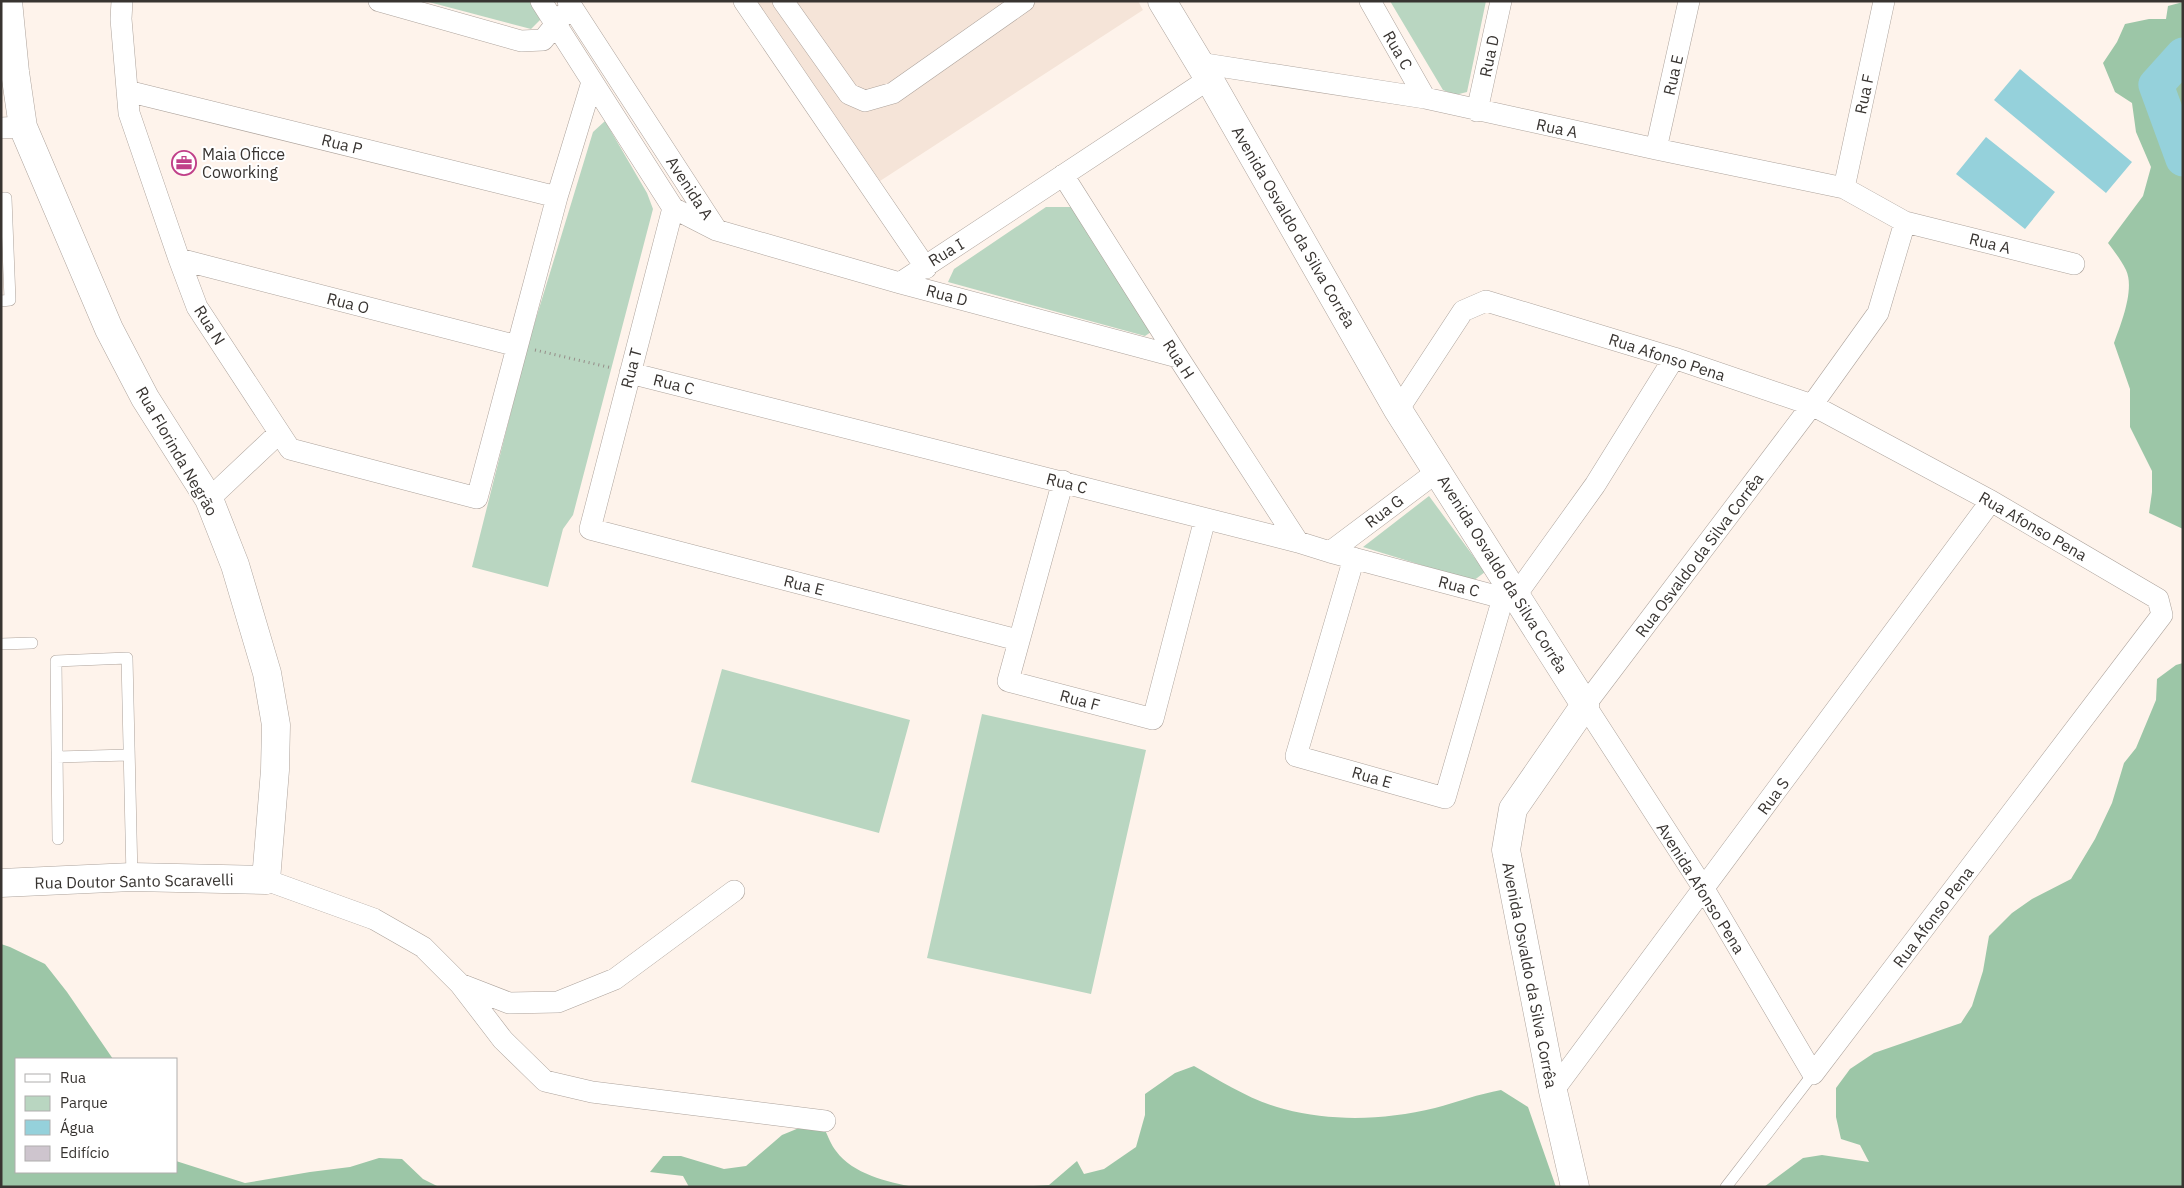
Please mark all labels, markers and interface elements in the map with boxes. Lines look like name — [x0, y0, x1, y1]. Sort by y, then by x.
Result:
street label: Rua C — [1379, 27, 1417, 73]
street label: Rua D — [1475, 33, 1503, 79]
street label: Rua E — [1659, 53, 1687, 97]
street label: Rua F — [1850, 72, 1878, 116]
street label: Rua A — [1534, 114, 1580, 142]
street label: Avenida Osvaldo da Silva Corrêa — [1228, 123, 1360, 332]
street label: Rua P — [320, 129, 365, 159]
place label: Maia Oficce Coworking — [202, 144, 285, 182]
office icon: Maia Oficce Coworking — [171, 150, 197, 176]
street label: Avenida A — [662, 153, 718, 223]
street label: Rua A — [1967, 228, 2013, 258]
street label: Rua I — [925, 234, 967, 270]
street label: Rua D — [924, 280, 970, 310]
street label: Rua O — [325, 288, 371, 318]
street label: Rua N — [190, 301, 230, 349]
street label: Rua Afonso Pena — [1606, 329, 1728, 385]
street label: Rua H — [1159, 336, 1199, 382]
street label: Rua T — [616, 346, 646, 390]
street label: Rua C — [651, 369, 697, 399]
street label: Rua Florinda Negrão — [132, 383, 222, 519]
street label: Rua C — [1044, 468, 1090, 498]
street label: Rua Osvaldo da Silva Corrêa — [1631, 469, 1768, 641]
street label: Avenida Osvaldo da Silva Corrêa — [1434, 471, 1573, 677]
street label: Rua Afonso Pena — [1975, 487, 2091, 565]
street label: Rua G — [1361, 490, 1407, 532]
street label: Rua E — [782, 570, 826, 600]
street label: Rua C — [1436, 571, 1482, 601]
street label: Rua F — [1058, 685, 1102, 715]
street label: Rua E — [1350, 762, 1394, 792]
street label: Rua S — [1753, 774, 1793, 818]
street label: Avenida Afonso Pena — [1653, 819, 1750, 958]
street label: Avenida Osvaldo da Silva Corrêa — [1498, 860, 1562, 1090]
street label: Rua Afonso Pena — [1888, 862, 1978, 971]
street label: Rua Doutor Santo Scaravelli — [34, 869, 234, 893]
legend — [15, 1058, 178, 1173]
text: Rua — [60, 1068, 86, 1087]
text: Parque — [60, 1093, 108, 1112]
text: Água — [60, 1118, 94, 1137]
text: Edifício — [60, 1143, 109, 1162]

